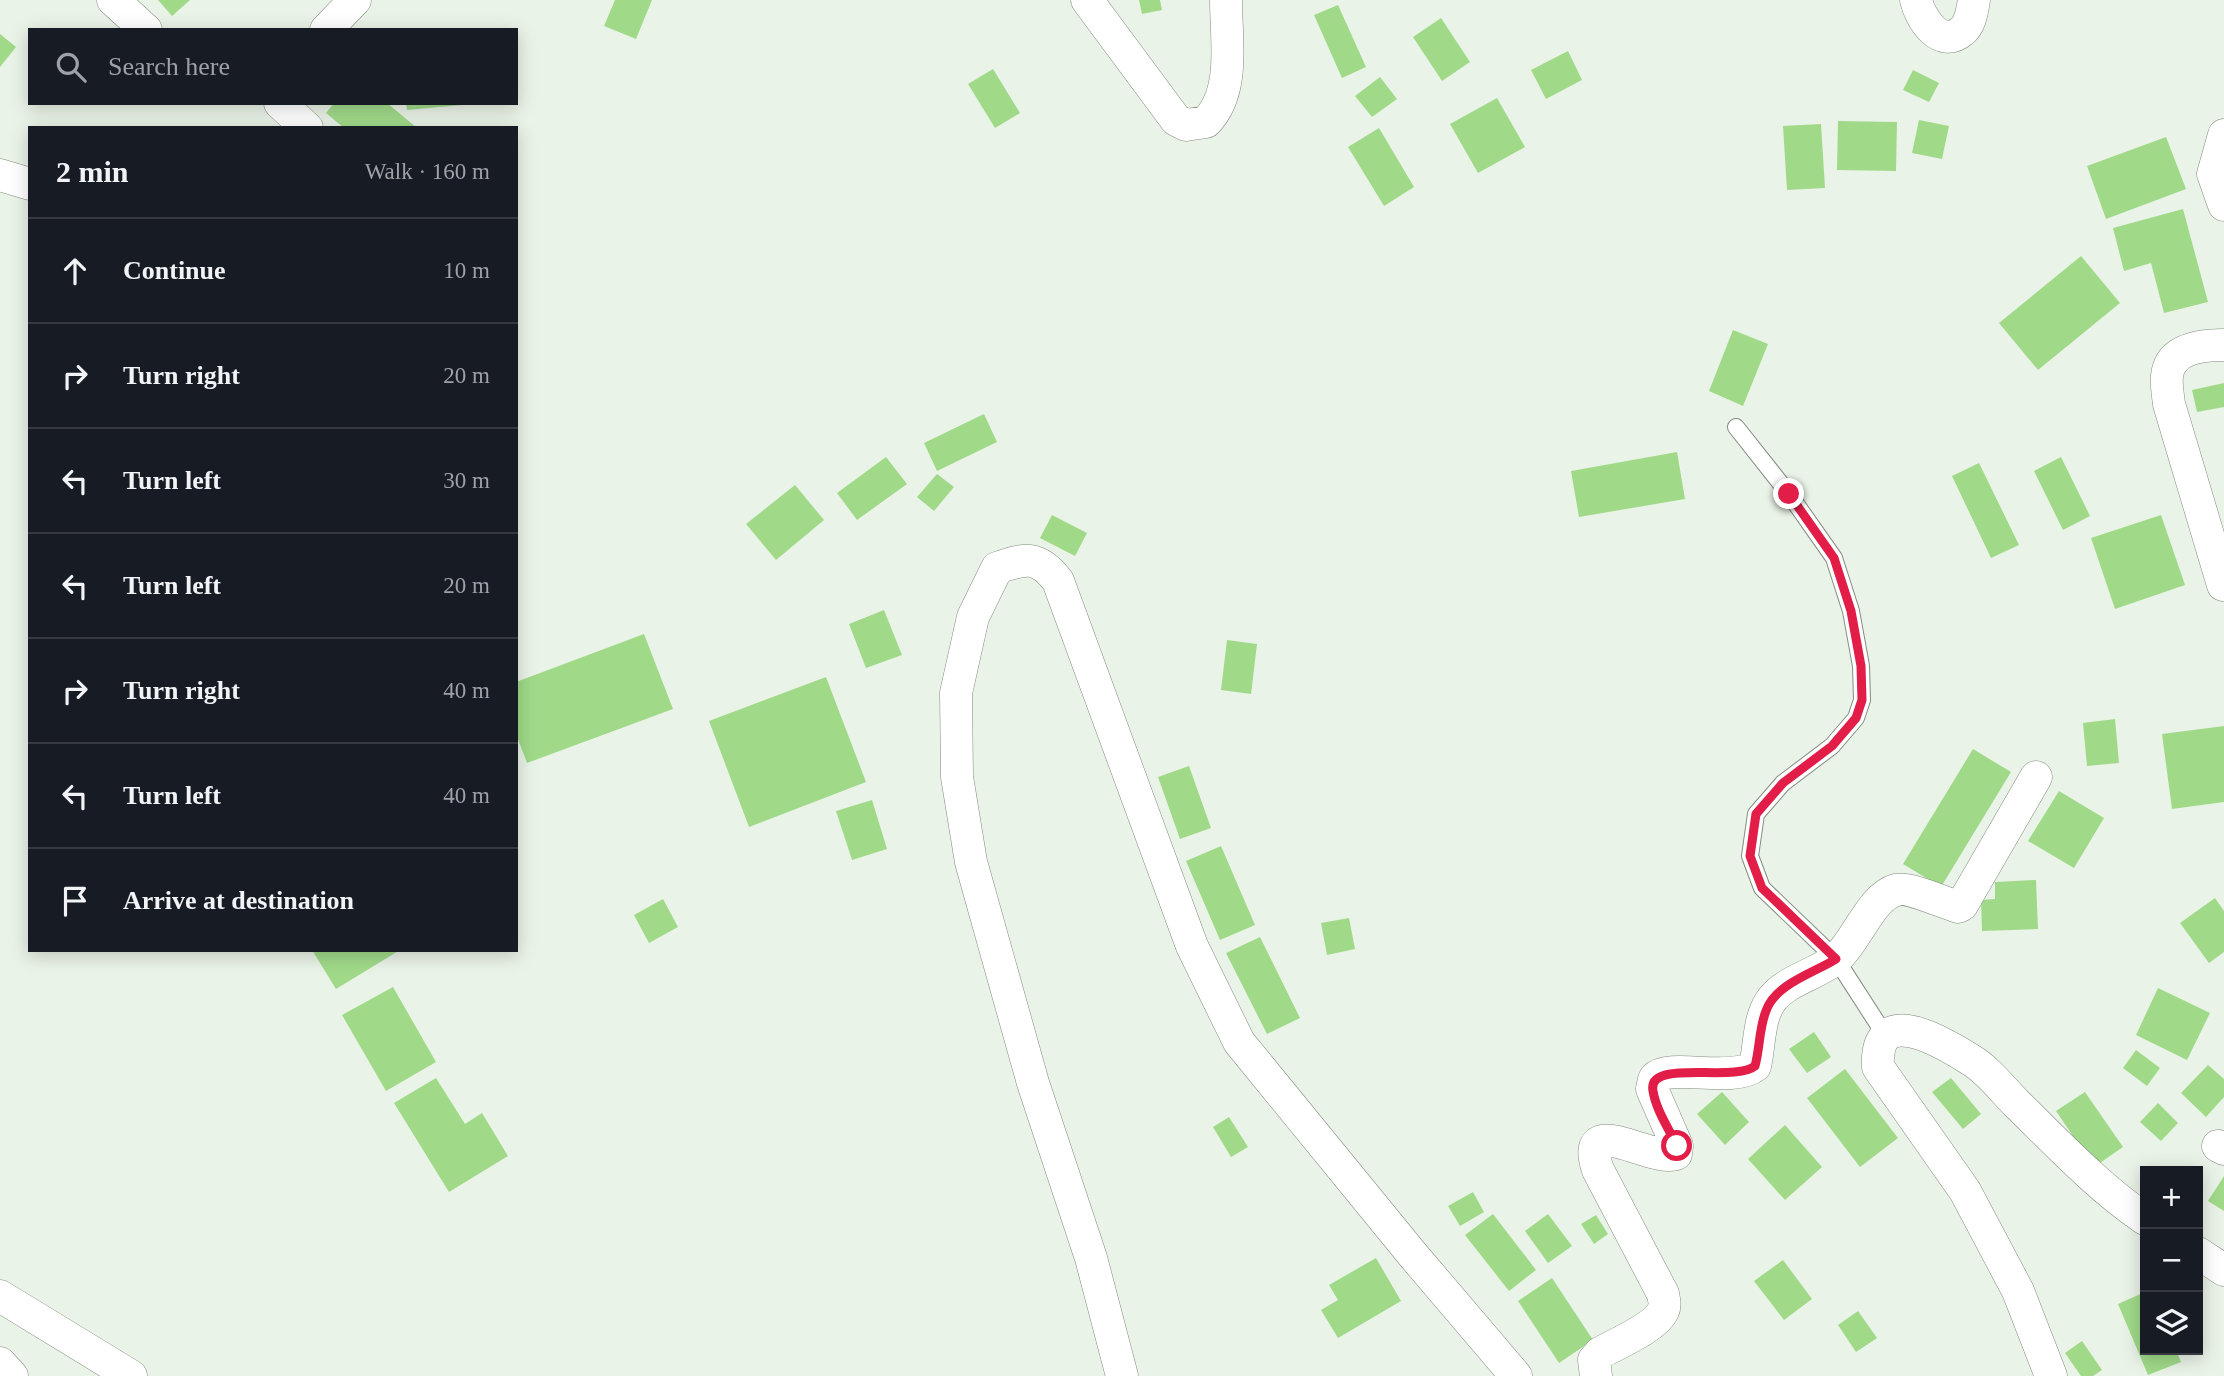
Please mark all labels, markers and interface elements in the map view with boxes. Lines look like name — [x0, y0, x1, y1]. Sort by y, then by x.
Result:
search box — [28, 28, 518, 105]
icon: search — [52, 48, 90, 86]
text: Search here — [108, 52, 230, 81]
text: 2 min — [56, 155, 129, 188]
text: Walk · 160 m — [365, 159, 490, 184]
icon: ahead — [56, 252, 94, 290]
text: Continue — [123, 256, 226, 285]
text: 10 m — [443, 258, 490, 283]
icon: right — [56, 357, 94, 395]
text: Turn right — [123, 361, 240, 390]
text: 20 m — [443, 363, 490, 388]
icon: left — [56, 462, 94, 500]
text: Turn left — [123, 466, 221, 495]
text: 30 m — [443, 468, 490, 493]
route end — [1773, 478, 1804, 509]
icon: left — [56, 567, 94, 605]
text: Turn left — [123, 571, 221, 600]
text: 20 m — [443, 573, 490, 598]
icon: right — [56, 672, 94, 710]
text: Turn right — [123, 676, 240, 705]
text: 40 m — [443, 678, 490, 703]
icon: left — [56, 777, 94, 815]
text: Turn left — [123, 781, 221, 810]
text: 40 m — [443, 783, 490, 808]
icon: arrive — [56, 882, 94, 920]
text: Arrive at destination — [123, 886, 354, 915]
route start — [1661, 1130, 1692, 1161]
map controls — [2140, 1166, 2203, 1355]
button: + — [2140, 1166, 2203, 1229]
button: − — [2140, 1229, 2203, 1292]
button: layers — [2140, 1292, 2203, 1355]

